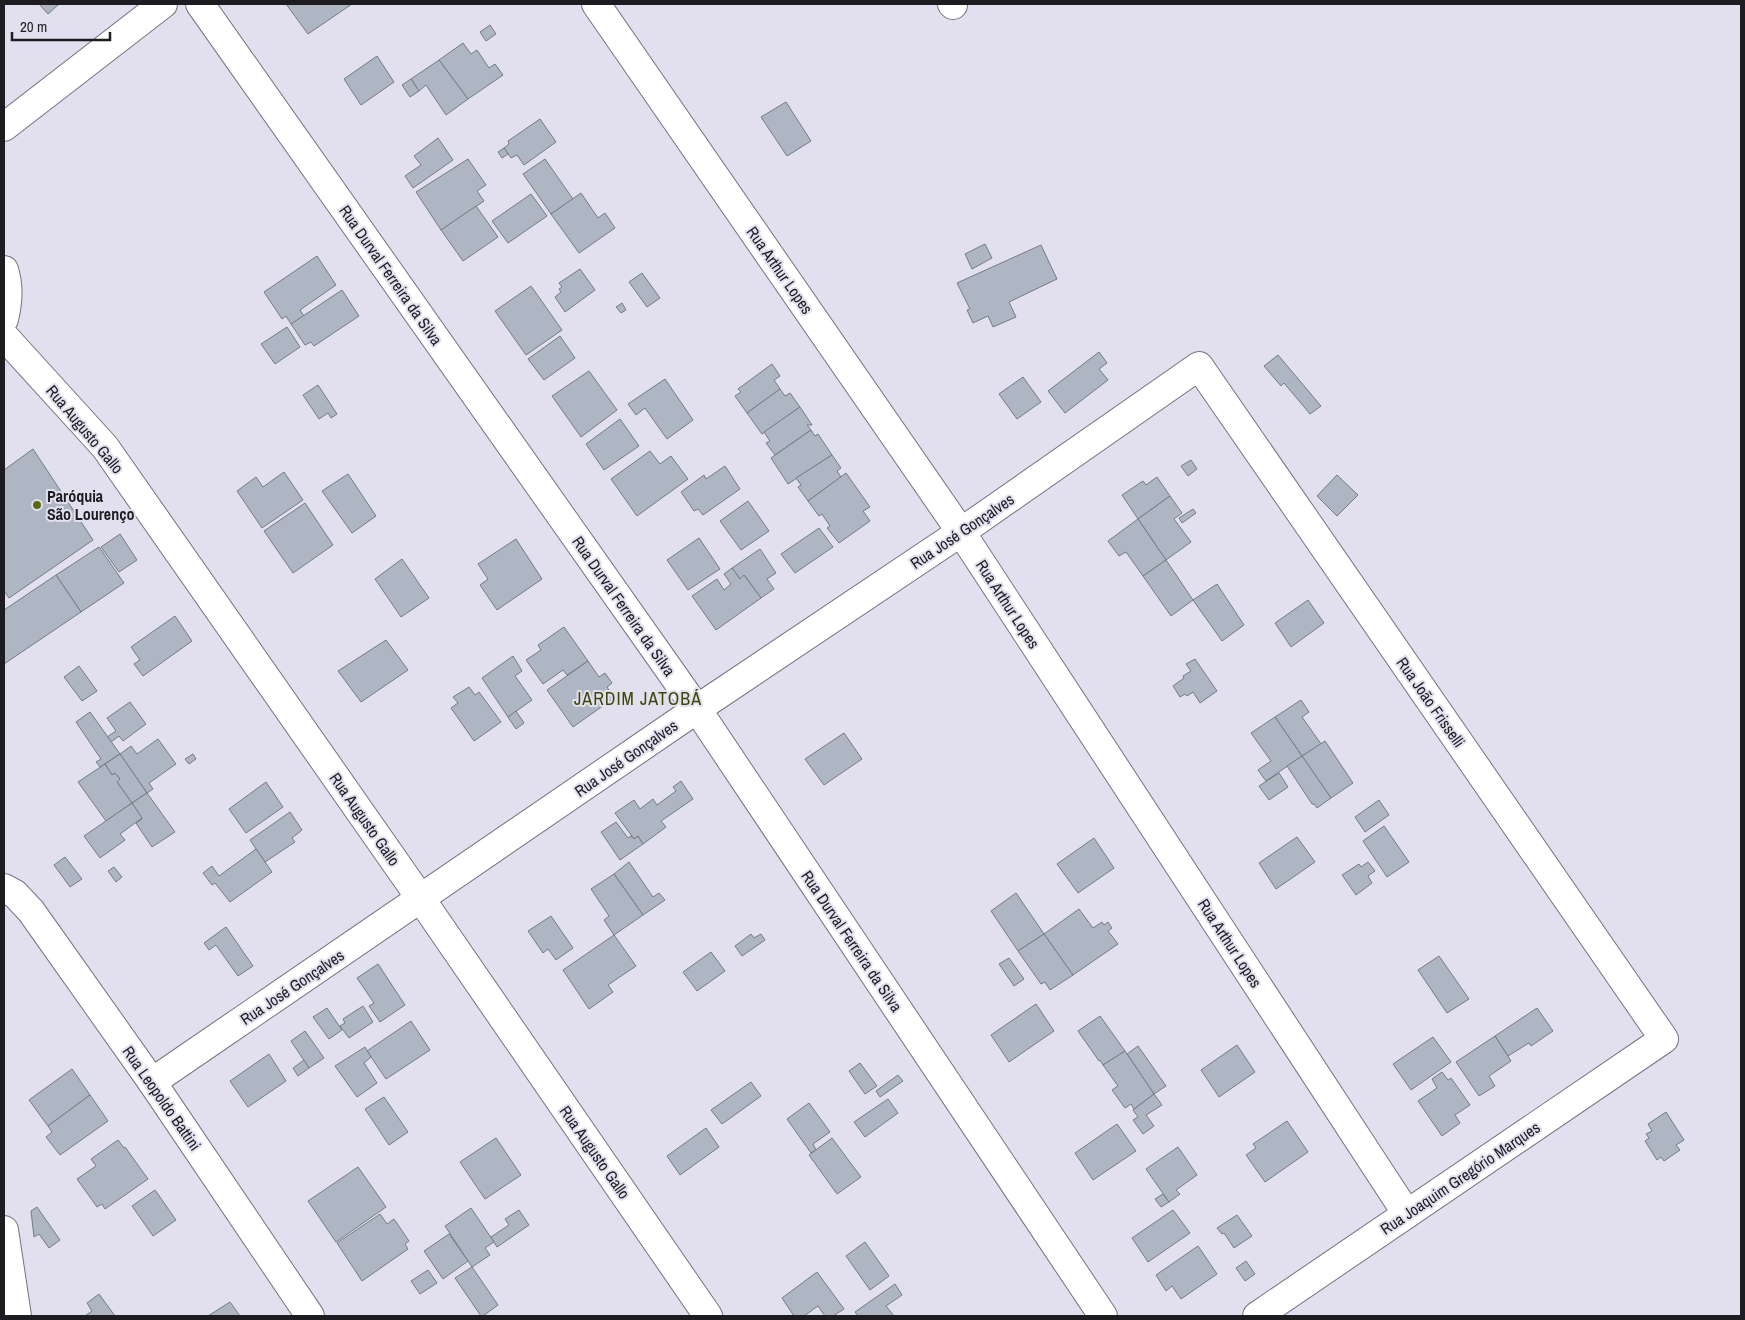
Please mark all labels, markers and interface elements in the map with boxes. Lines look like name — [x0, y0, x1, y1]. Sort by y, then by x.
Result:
scale bar — [12, 10, 110, 42]
text: 20 m — [20, 16, 47, 37]
street label: Rua Durval Ferreira da Silva — [334, 201, 448, 350]
street label: Rua Arthur Lopes — [742, 222, 818, 318]
street label: Rua Augusto Gallo — [41, 380, 129, 478]
place label: Paróquia São Lourenço — [47, 485, 135, 525]
street label: Rua José Gonçalves — [906, 488, 1018, 574]
marker: Paróquia São Lourenço — [31, 499, 43, 511]
street label: Rua Durval Ferreira da Silva — [567, 532, 681, 681]
street label: Rua Arthur Lopes — [971, 555, 1045, 653]
street label: Rua João Frisselli — [1392, 652, 1470, 752]
district label: JARDIM JATOBÁ — [574, 686, 702, 711]
street label: Rua José Gonçalves — [570, 714, 682, 802]
street label: Rua Augusto Gallo — [325, 768, 405, 870]
street label: Rua Durval Ferreira da Silva — [796, 866, 908, 1017]
street label: Rua Arthur Lopes — [1193, 894, 1267, 992]
street label: Rua José Gonçalves — [236, 944, 348, 1030]
street label: Rua Leopoldo Battini — [118, 1041, 206, 1155]
street label: Rua Augusto Gallo — [555, 1101, 635, 1203]
street label: Rua Joaquim Gregório Marques — [1376, 1116, 1544, 1240]

